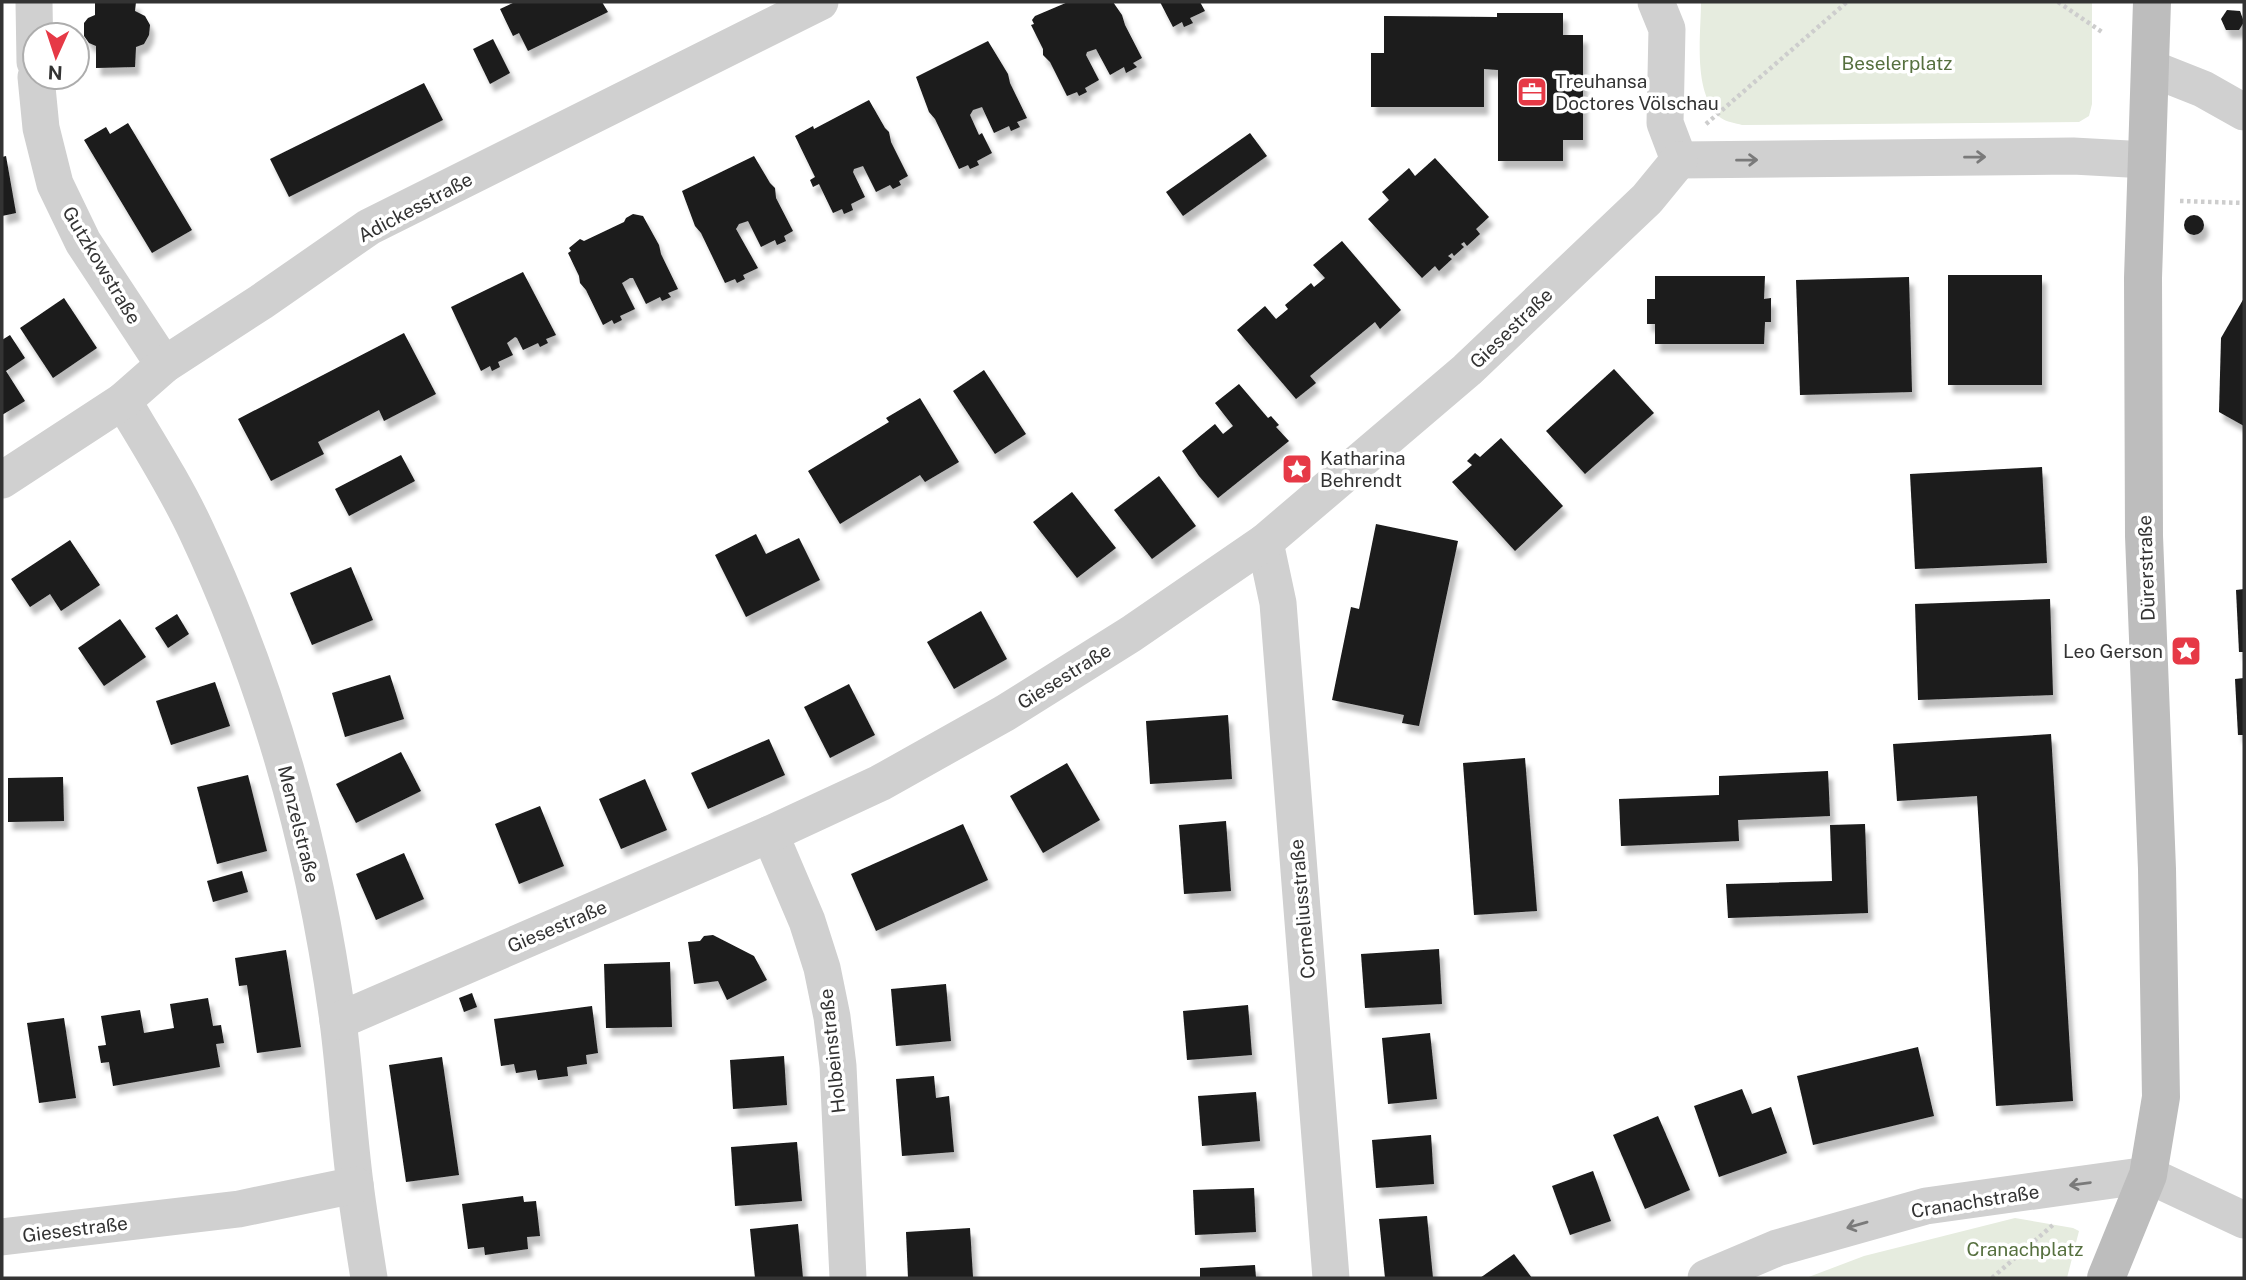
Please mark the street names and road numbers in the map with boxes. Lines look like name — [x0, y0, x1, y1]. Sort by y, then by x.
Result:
street label: Adickesstraße — [354, 168, 476, 246]
street label: Gutzkowstraße — [58, 202, 146, 328]
street label: Giesestraße — [1465, 283, 1557, 373]
street label: Dürerstraße — [2133, 515, 2159, 621]
street label: Giesestraße — [1013, 639, 1115, 713]
street label: Menzelstraße — [274, 763, 324, 885]
street label: Corneliusstraße — [1285, 838, 1319, 980]
street label: Giesestraße — [504, 895, 610, 957]
street label: Holbeinstraße — [815, 988, 849, 1114]
street label: Cranachstraße — [1909, 1180, 2041, 1222]
street label: Giesestraße — [21, 1212, 129, 1246]

